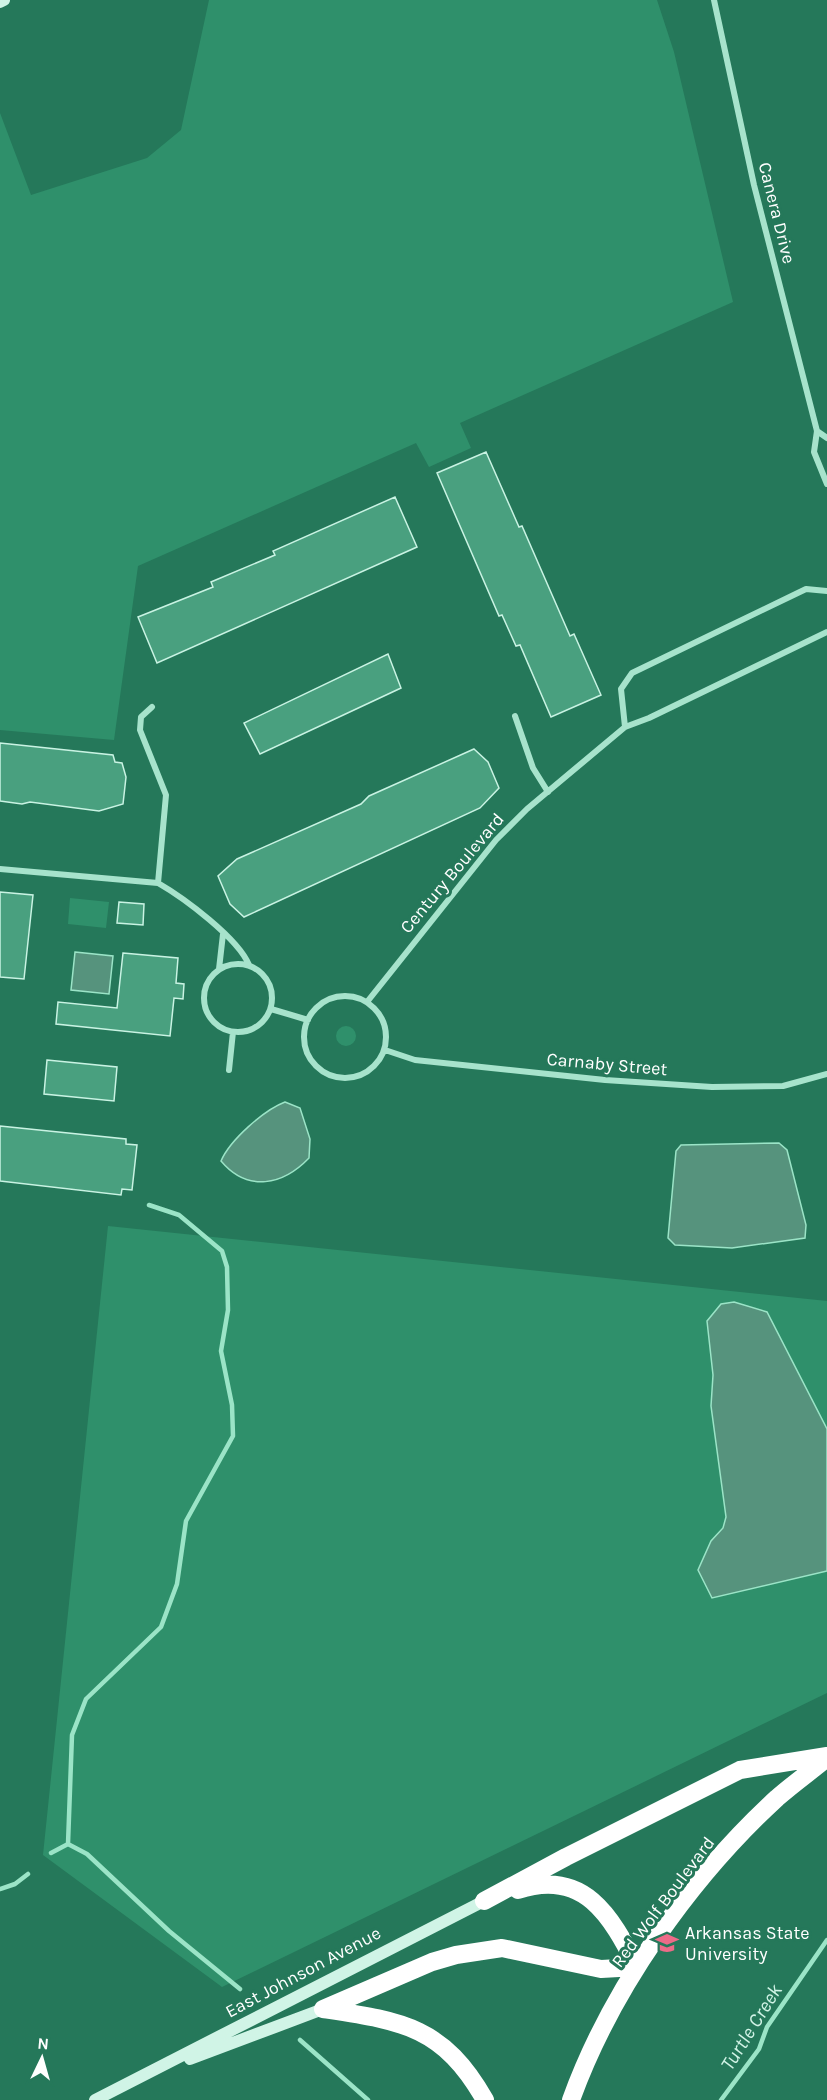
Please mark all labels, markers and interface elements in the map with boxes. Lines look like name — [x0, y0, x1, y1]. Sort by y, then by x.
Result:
street label: Canera Drive — [754, 160, 800, 266]
street label: Century Boulevard — [395, 808, 509, 938]
street label: Carnaby Street — [546, 1048, 668, 1080]
street label: Red Wolf Boulevard — [607, 1832, 719, 1972]
street label: East Johnson Avenue — [221, 1922, 385, 2022]
place label: Arkansas State University — [685, 1922, 809, 1965]
school or university icon: Arkansas State University — [654, 1930, 680, 1956]
water label: Turtle Creek — [716, 1979, 787, 2075]
north arrow — [12, 2028, 72, 2088]
text: N — [37, 2034, 50, 2054]

